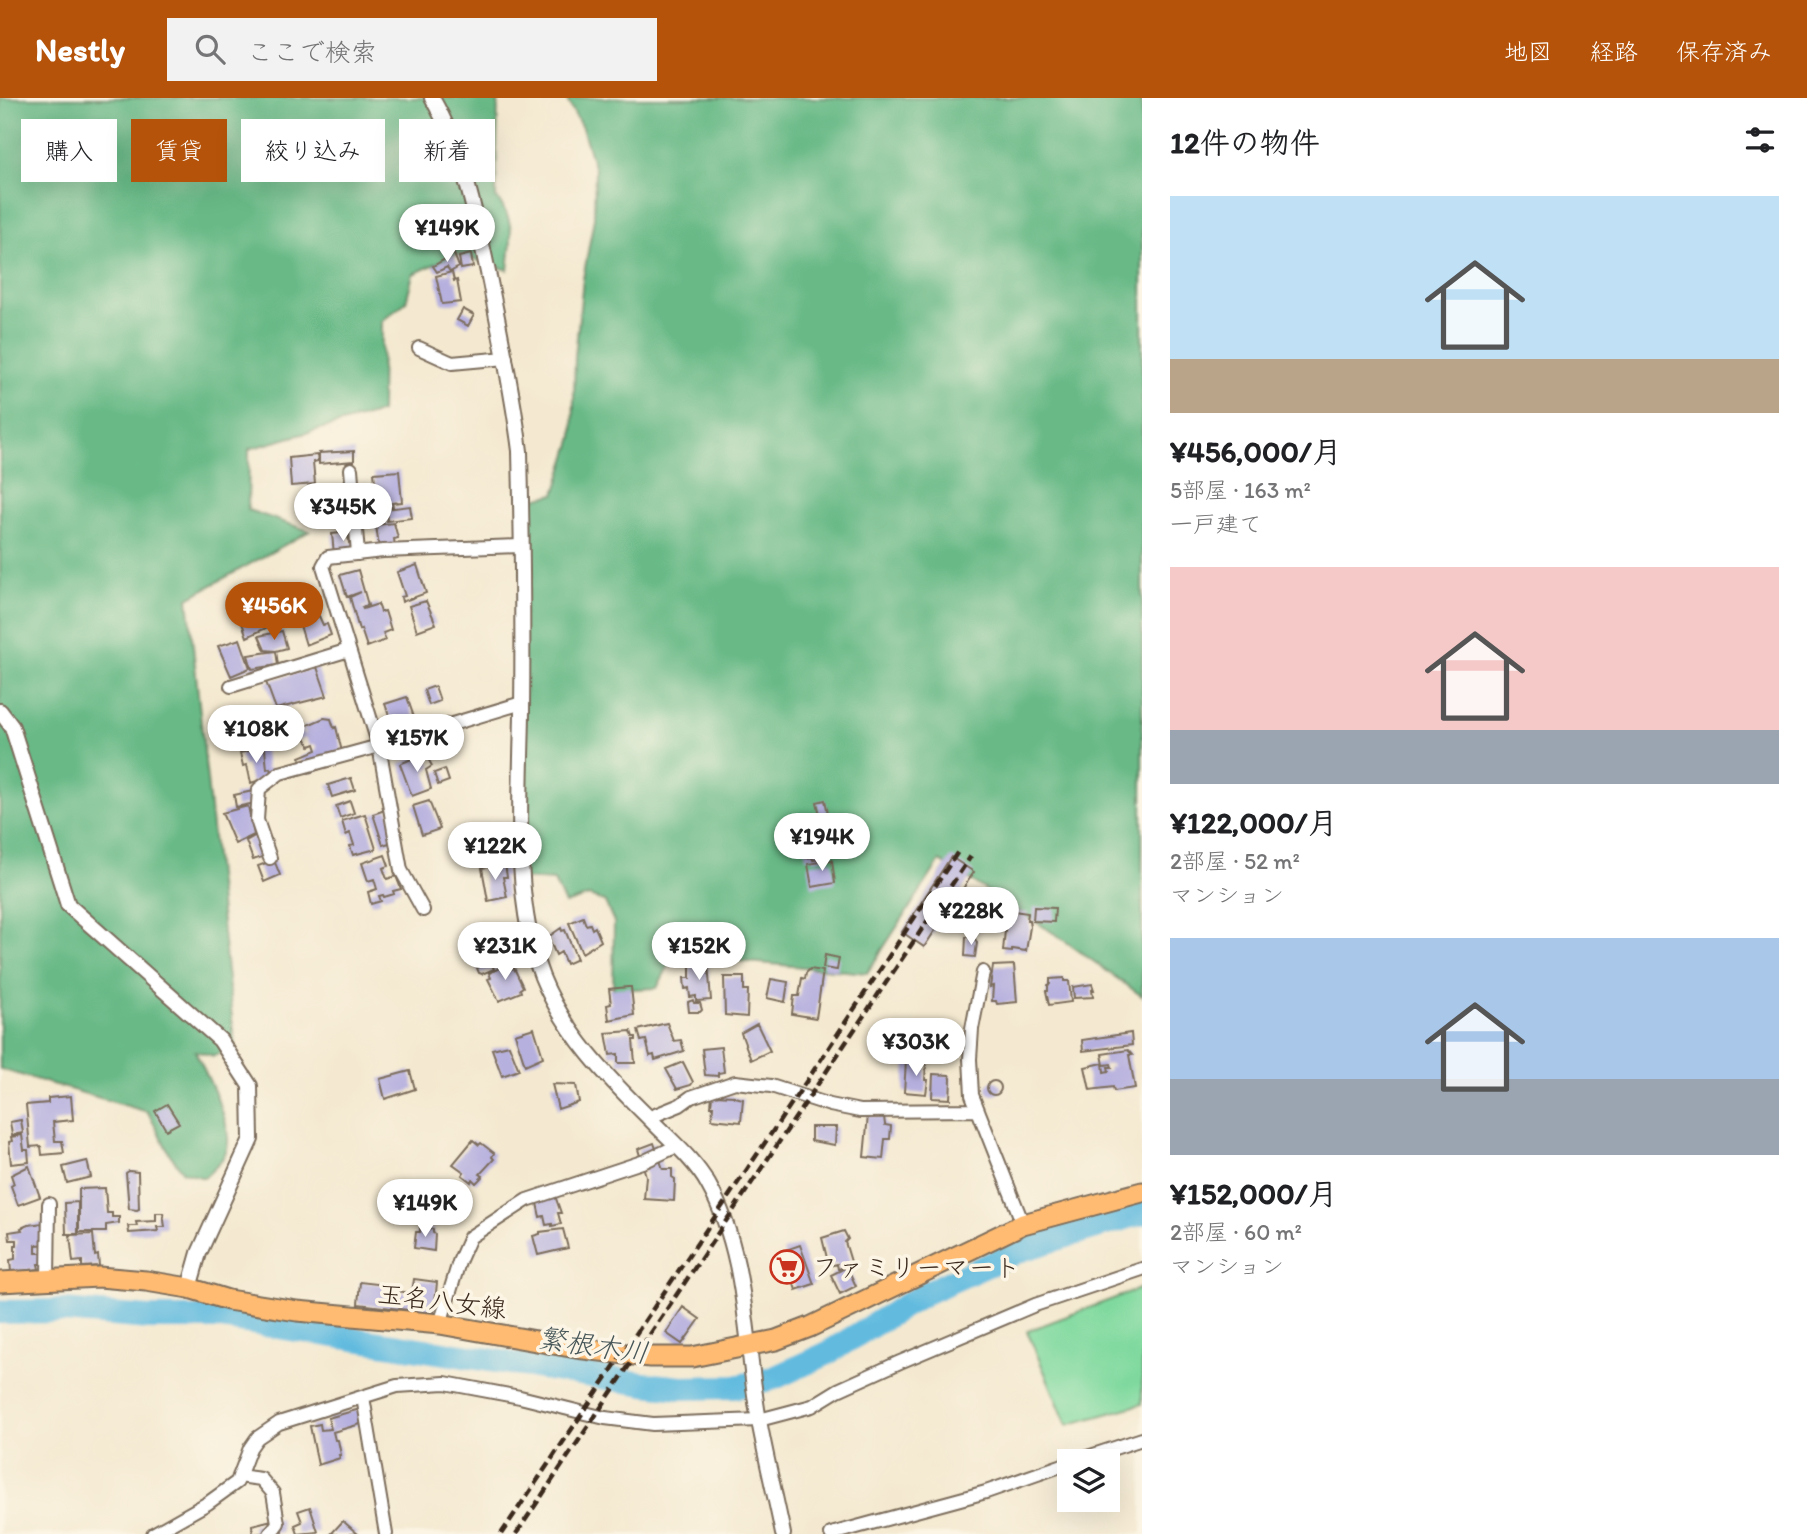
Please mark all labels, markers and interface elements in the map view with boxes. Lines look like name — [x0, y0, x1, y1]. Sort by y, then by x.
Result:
search box — [167, 18, 657, 81]
text: Nestly — [35, 30, 125, 69]
icon: search — [191, 30, 229, 68]
text: ここで検索 — [247, 36, 377, 68]
text: 地図 — [1504, 37, 1552, 66]
text: 経路 — [1590, 37, 1638, 66]
text: 保存済み — [1676, 37, 1772, 66]
chip: 購入 — [21, 119, 117, 182]
chip: 賃貸 — [131, 119, 227, 182]
chip: 絞り込み — [241, 119, 385, 182]
chip: 新着 — [399, 119, 495, 182]
icon: filters — [1741, 121, 1779, 159]
text: 12件の物件 — [1170, 124, 1320, 161]
pin: ¥149K — [398, 204, 496, 264]
text: ¥149K — [415, 213, 479, 241]
icon: home — [1412, 242, 1538, 368]
text: ¥456,000/月 — [1170, 433, 1342, 470]
text: 5部屋 · 163 m² — [1170, 476, 1311, 504]
pin: ¥345K — [294, 484, 392, 543]
text: ¥345K — [310, 492, 376, 520]
text: 一戸建て — [1170, 510, 1262, 538]
pin: ¥456K — [225, 582, 323, 642]
text: ¥456K — [241, 591, 307, 619]
icon: home — [1412, 613, 1538, 739]
pin: ¥108K — [207, 706, 305, 765]
text: ¥108K — [223, 714, 289, 742]
pin: ¥157K — [368, 714, 466, 774]
text: ¥157K — [386, 723, 448, 751]
text: ¥122,000/月 — [1170, 804, 1337, 841]
pin: ¥194K — [773, 814, 871, 873]
pin: ¥122K — [446, 822, 544, 882]
text: ¥194K — [790, 822, 854, 850]
text: ¥122K — [464, 831, 526, 859]
text: 2部屋 · 52 m² — [1170, 847, 1300, 875]
text: マンション — [1170, 881, 1284, 909]
pin: ¥228K — [922, 888, 1020, 947]
text: ¥228K — [939, 896, 1003, 924]
pin: ¥231K — [456, 922, 554, 982]
pin: ¥152K — [650, 922, 748, 982]
text: ¥231K — [474, 931, 536, 959]
text: ¥152K — [668, 931, 730, 959]
icon: home — [1412, 984, 1538, 1110]
pin: ¥303K — [867, 1018, 965, 1078]
text: ¥303K — [883, 1027, 949, 1055]
text: ¥152,000/月 — [1170, 1175, 1337, 1212]
pin: ¥149K — [376, 1180, 474, 1239]
text: ¥149K — [393, 1188, 457, 1216]
text: 2部屋 · 60 m² — [1170, 1218, 1302, 1246]
supermarket icon: ファミリーマート — [768, 1248, 806, 1286]
place label: ファミリーマート — [812, 1251, 1021, 1283]
text: マンション — [1170, 1252, 1284, 1280]
street label: 玉名八女線 — [376, 1277, 508, 1325]
water label: 繁根木川 — [535, 1320, 651, 1370]
map controls — [1057, 1449, 1120, 1512]
button: layers — [1057, 1449, 1120, 1512]

